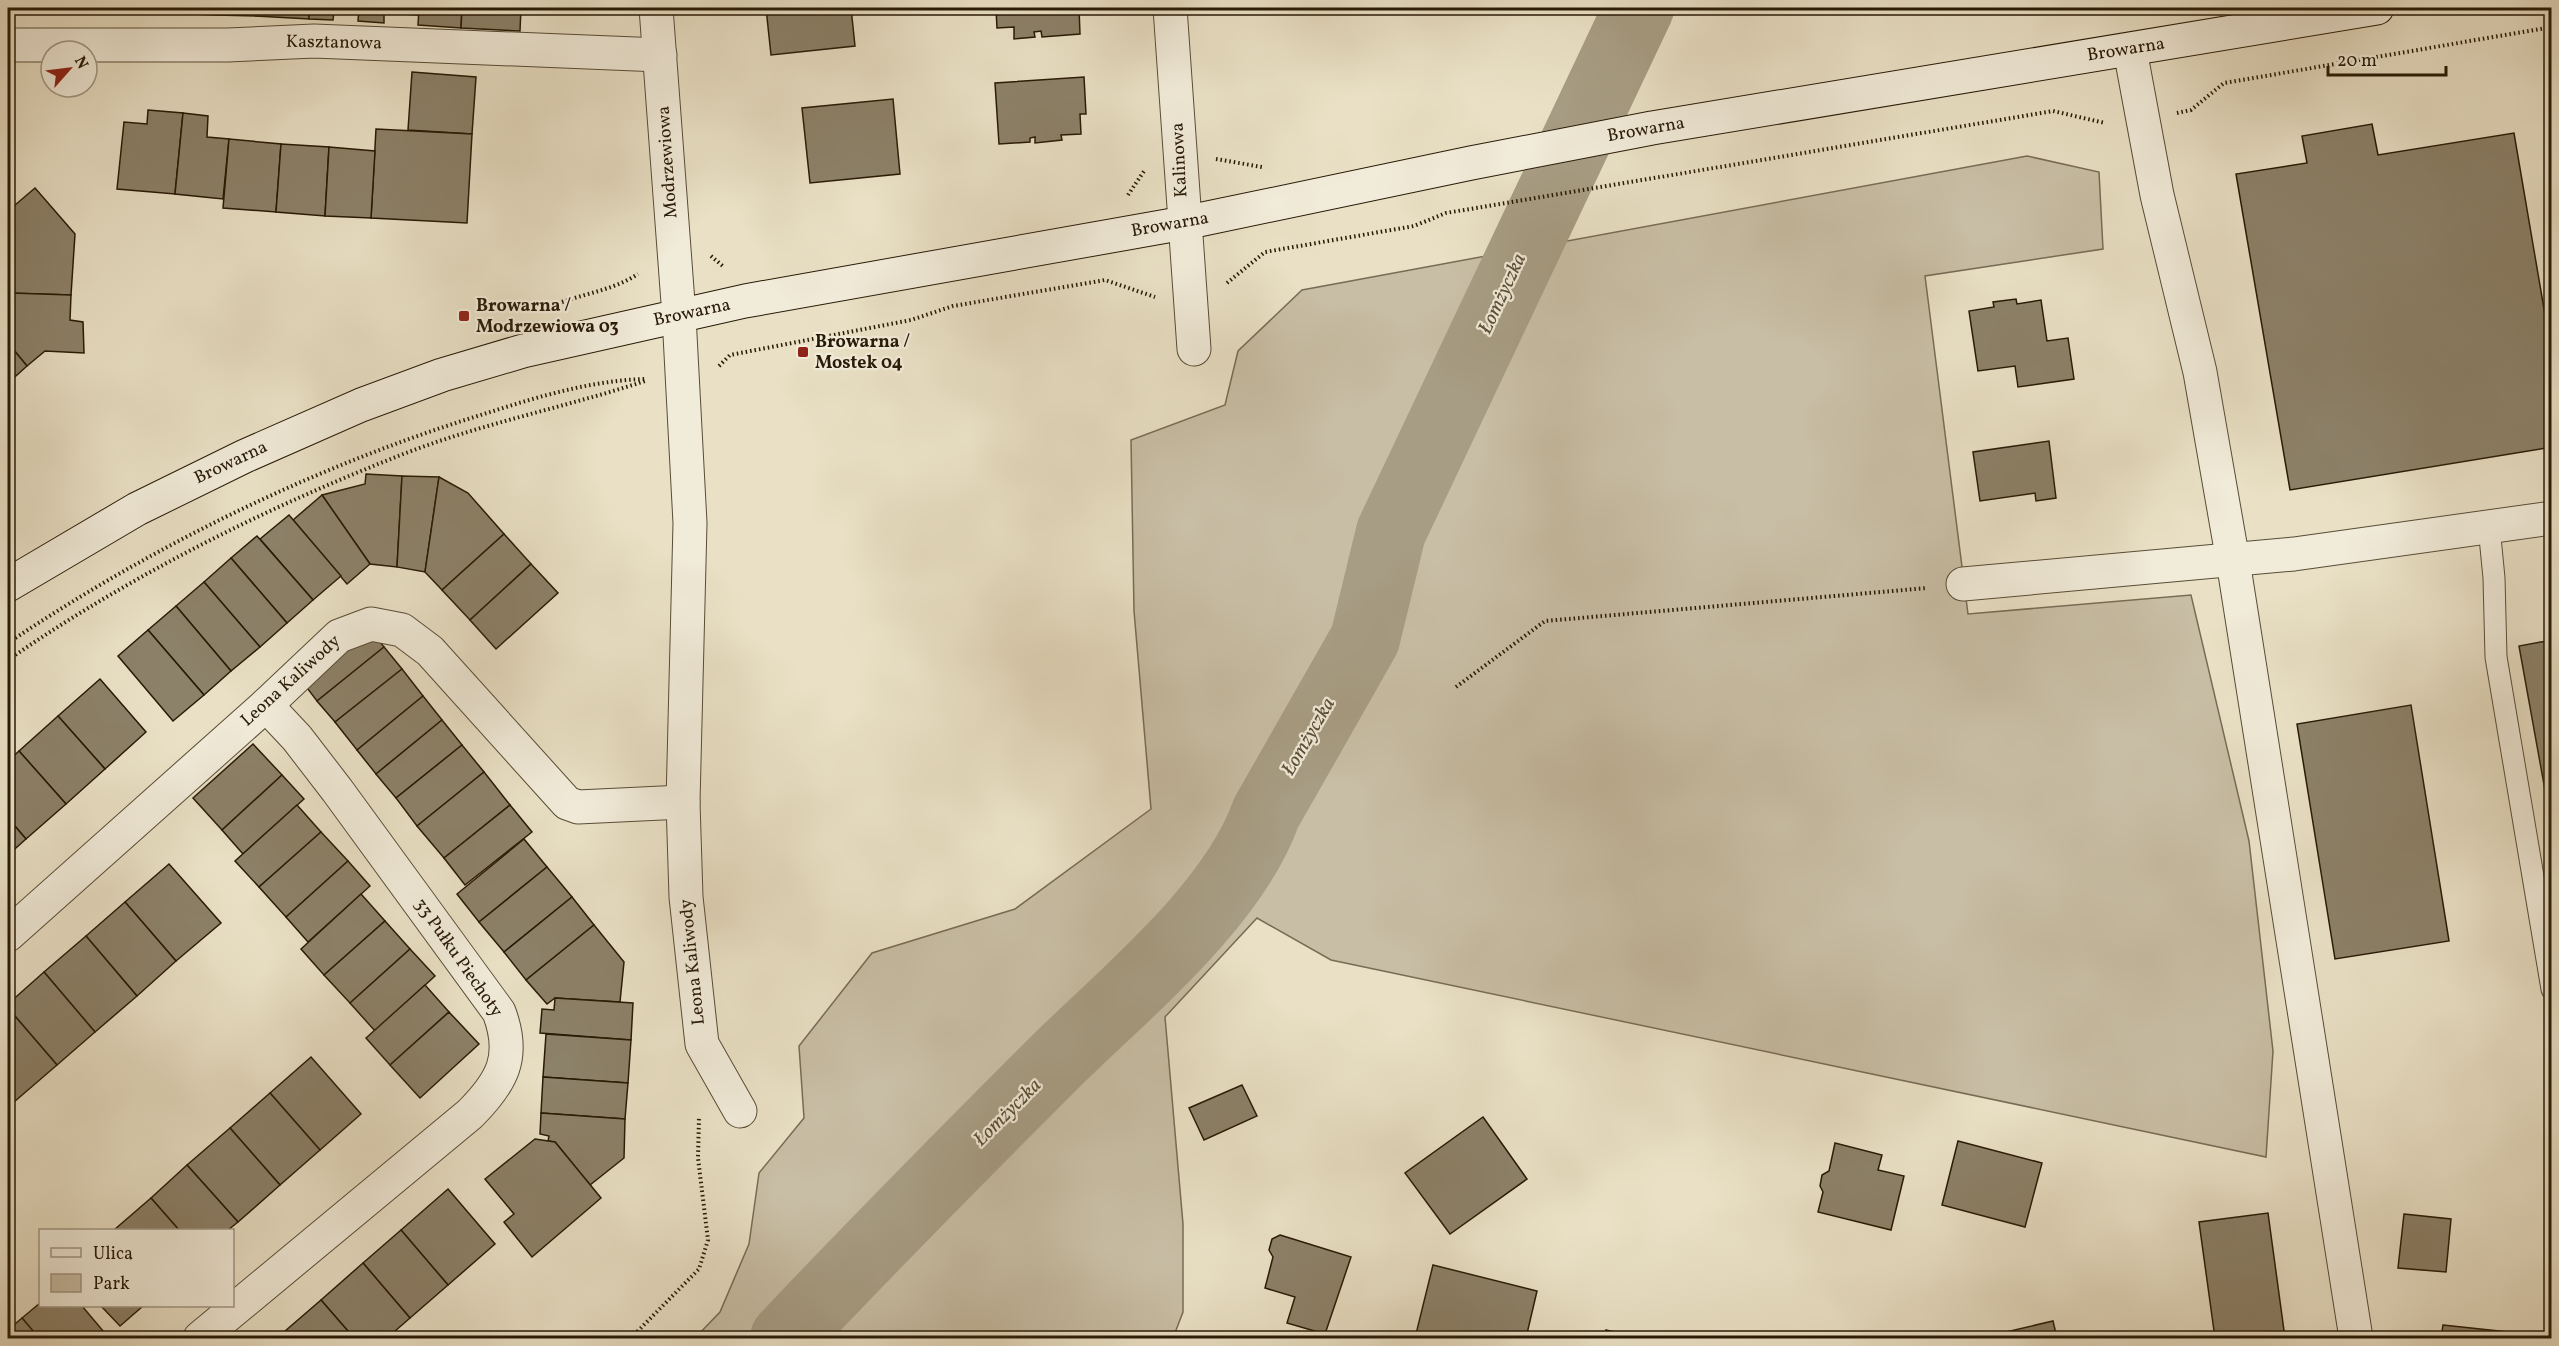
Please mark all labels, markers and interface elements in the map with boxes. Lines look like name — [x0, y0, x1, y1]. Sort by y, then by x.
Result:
street label: Kasztanowa — [286, 30, 382, 56]
street label: Browarna — [2085, 32, 2167, 68]
north arrow — [39, 39, 99, 99]
scale bar — [2328, 39, 2446, 77]
text: 20 m — [2337, 49, 2377, 74]
text: N — [68, 53, 93, 74]
street label: Modrzewiowa — [652, 105, 684, 219]
street label: Browarna — [1605, 111, 1687, 149]
street label: Kalinowa — [1166, 122, 1194, 198]
street label: Browarna — [1129, 206, 1211, 244]
water label: Łomżyczka — [1472, 249, 1534, 339]
street label: Browarna — [651, 293, 733, 333]
place label: Browarna / Modrzewiowa 03 — [476, 294, 619, 340]
marker: Browarna / Modrzewiowa 03 — [457, 309, 471, 323]
place label: Browarna / Mostek 04 — [815, 330, 910, 376]
marker: Browarna / Mostek 04 — [796, 345, 810, 359]
street label: Browarna — [190, 435, 272, 491]
street label: Leona Kaliwody — [236, 629, 347, 733]
water label: Łomżyczka — [1275, 693, 1343, 781]
street label: 33 Pułku Piechoty — [408, 894, 508, 1023]
street label: Leona Kaliwody — [674, 897, 712, 1026]
water label: Łomżyczka — [968, 1073, 1048, 1153]
legend — [39, 1229, 234, 1307]
text: Ulica — [93, 1242, 133, 1267]
text: Park — [93, 1272, 130, 1297]

